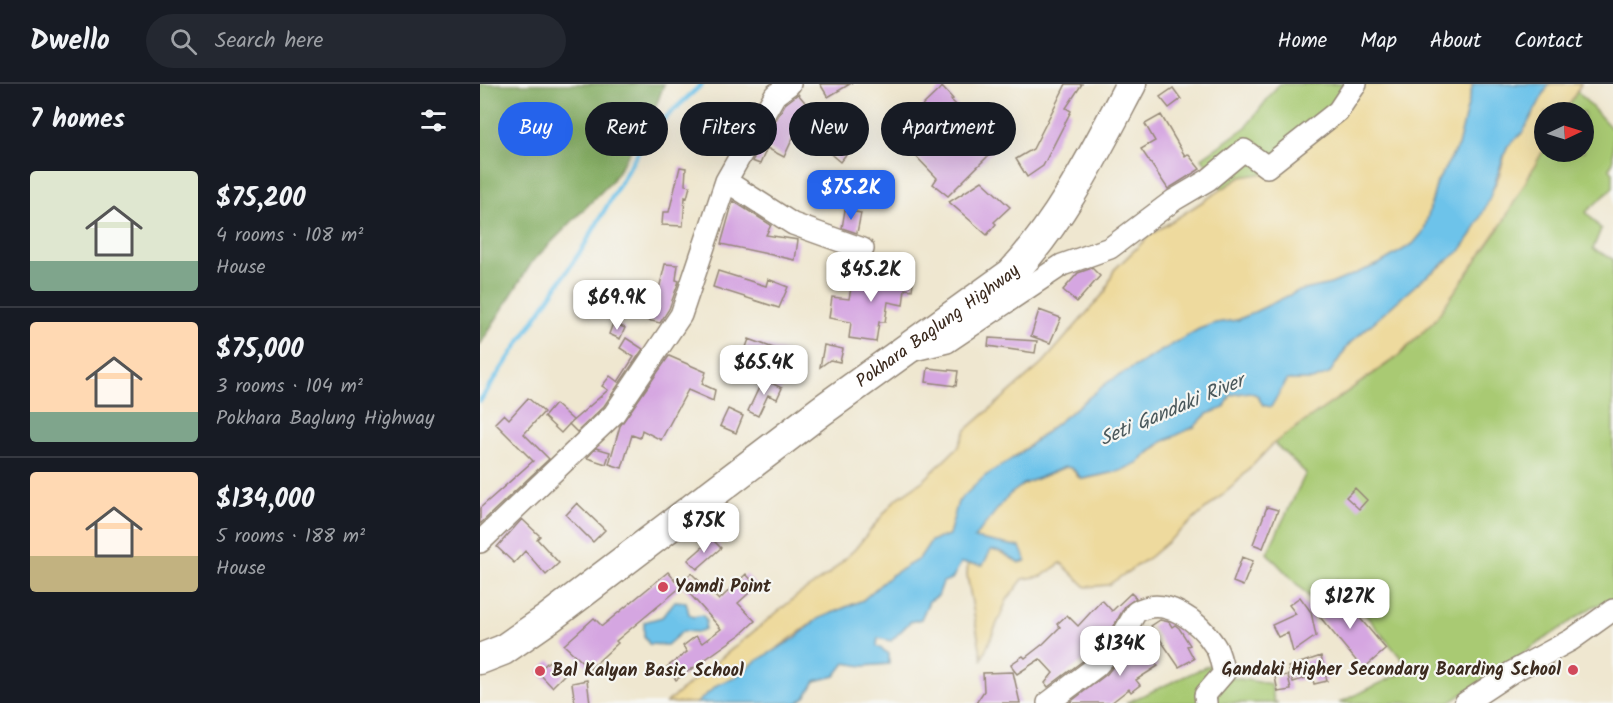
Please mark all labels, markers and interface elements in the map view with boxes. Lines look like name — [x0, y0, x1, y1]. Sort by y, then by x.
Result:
search box — [146, 14, 566, 68]
text: Dwello — [30, 19, 110, 64]
text: Search here — [215, 24, 323, 59]
icon: search — [167, 25, 200, 58]
text: Home — [1278, 25, 1327, 58]
text: Map — [1360, 25, 1397, 58]
text: About — [1430, 25, 1481, 58]
text: Contact — [1514, 25, 1583, 58]
text: 7 homes — [30, 99, 125, 141]
chip: Buy — [498, 102, 573, 156]
chip: Rent — [585, 102, 668, 156]
chip: Filters — [680, 102, 777, 156]
chip: New — [789, 102, 869, 156]
chip: Apartment — [881, 102, 1016, 156]
north arrow — [1534, 102, 1594, 162]
map controls — [1534, 102, 1594, 162]
icon: filters — [417, 104, 450, 137]
pin: $75.2K — [802, 170, 900, 221]
text: $75.2K — [821, 173, 881, 205]
text: $75,200 — [216, 178, 305, 220]
icon: home — [78, 195, 150, 267]
text: 4 rooms · 108 m² — [216, 220, 363, 252]
text: House — [216, 252, 266, 284]
pin: $45.2K — [822, 252, 920, 303]
text: $45.2K — [840, 255, 902, 287]
street label: Pokhara Baglung Highway — [850, 257, 1028, 396]
pin: $69.9K — [568, 280, 666, 331]
text: $69.9K — [587, 283, 647, 315]
text: $75,000 — [216, 329, 304, 371]
pin: $65.4K — [715, 345, 813, 396]
icon: home — [78, 346, 150, 418]
text: $65.4K — [734, 348, 794, 380]
water label: Seti Gandaki River — [1095, 364, 1253, 456]
text: 3 rooms · 104 m² — [216, 371, 363, 403]
text: Pokhara Baglung Highway — [216, 403, 434, 435]
text: $134,000 — [216, 479, 314, 521]
icon: home — [78, 496, 150, 568]
pin: $75K — [668, 503, 740, 554]
text: $75K — [682, 506, 726, 538]
text: 5 rooms · 188 m² — [216, 521, 365, 553]
text: House — [216, 553, 266, 585]
place label: Yamdi Point — [675, 573, 772, 602]
pin: $127K — [1308, 579, 1392, 630]
marker: Yamdi Point — [656, 580, 670, 594]
text: $127K — [1324, 582, 1376, 614]
pin: $134K — [1078, 626, 1162, 677]
text: $134K — [1094, 629, 1146, 661]
place label: Gandaki Higher Secondary Boarding School — [1222, 656, 1561, 685]
place label: Bal Kalyan Basic School — [552, 657, 744, 686]
marker: Gandaki Higher Secondary Boarding School — [1566, 663, 1580, 677]
marker: Bal Kalyan Basic School — [533, 664, 547, 678]

